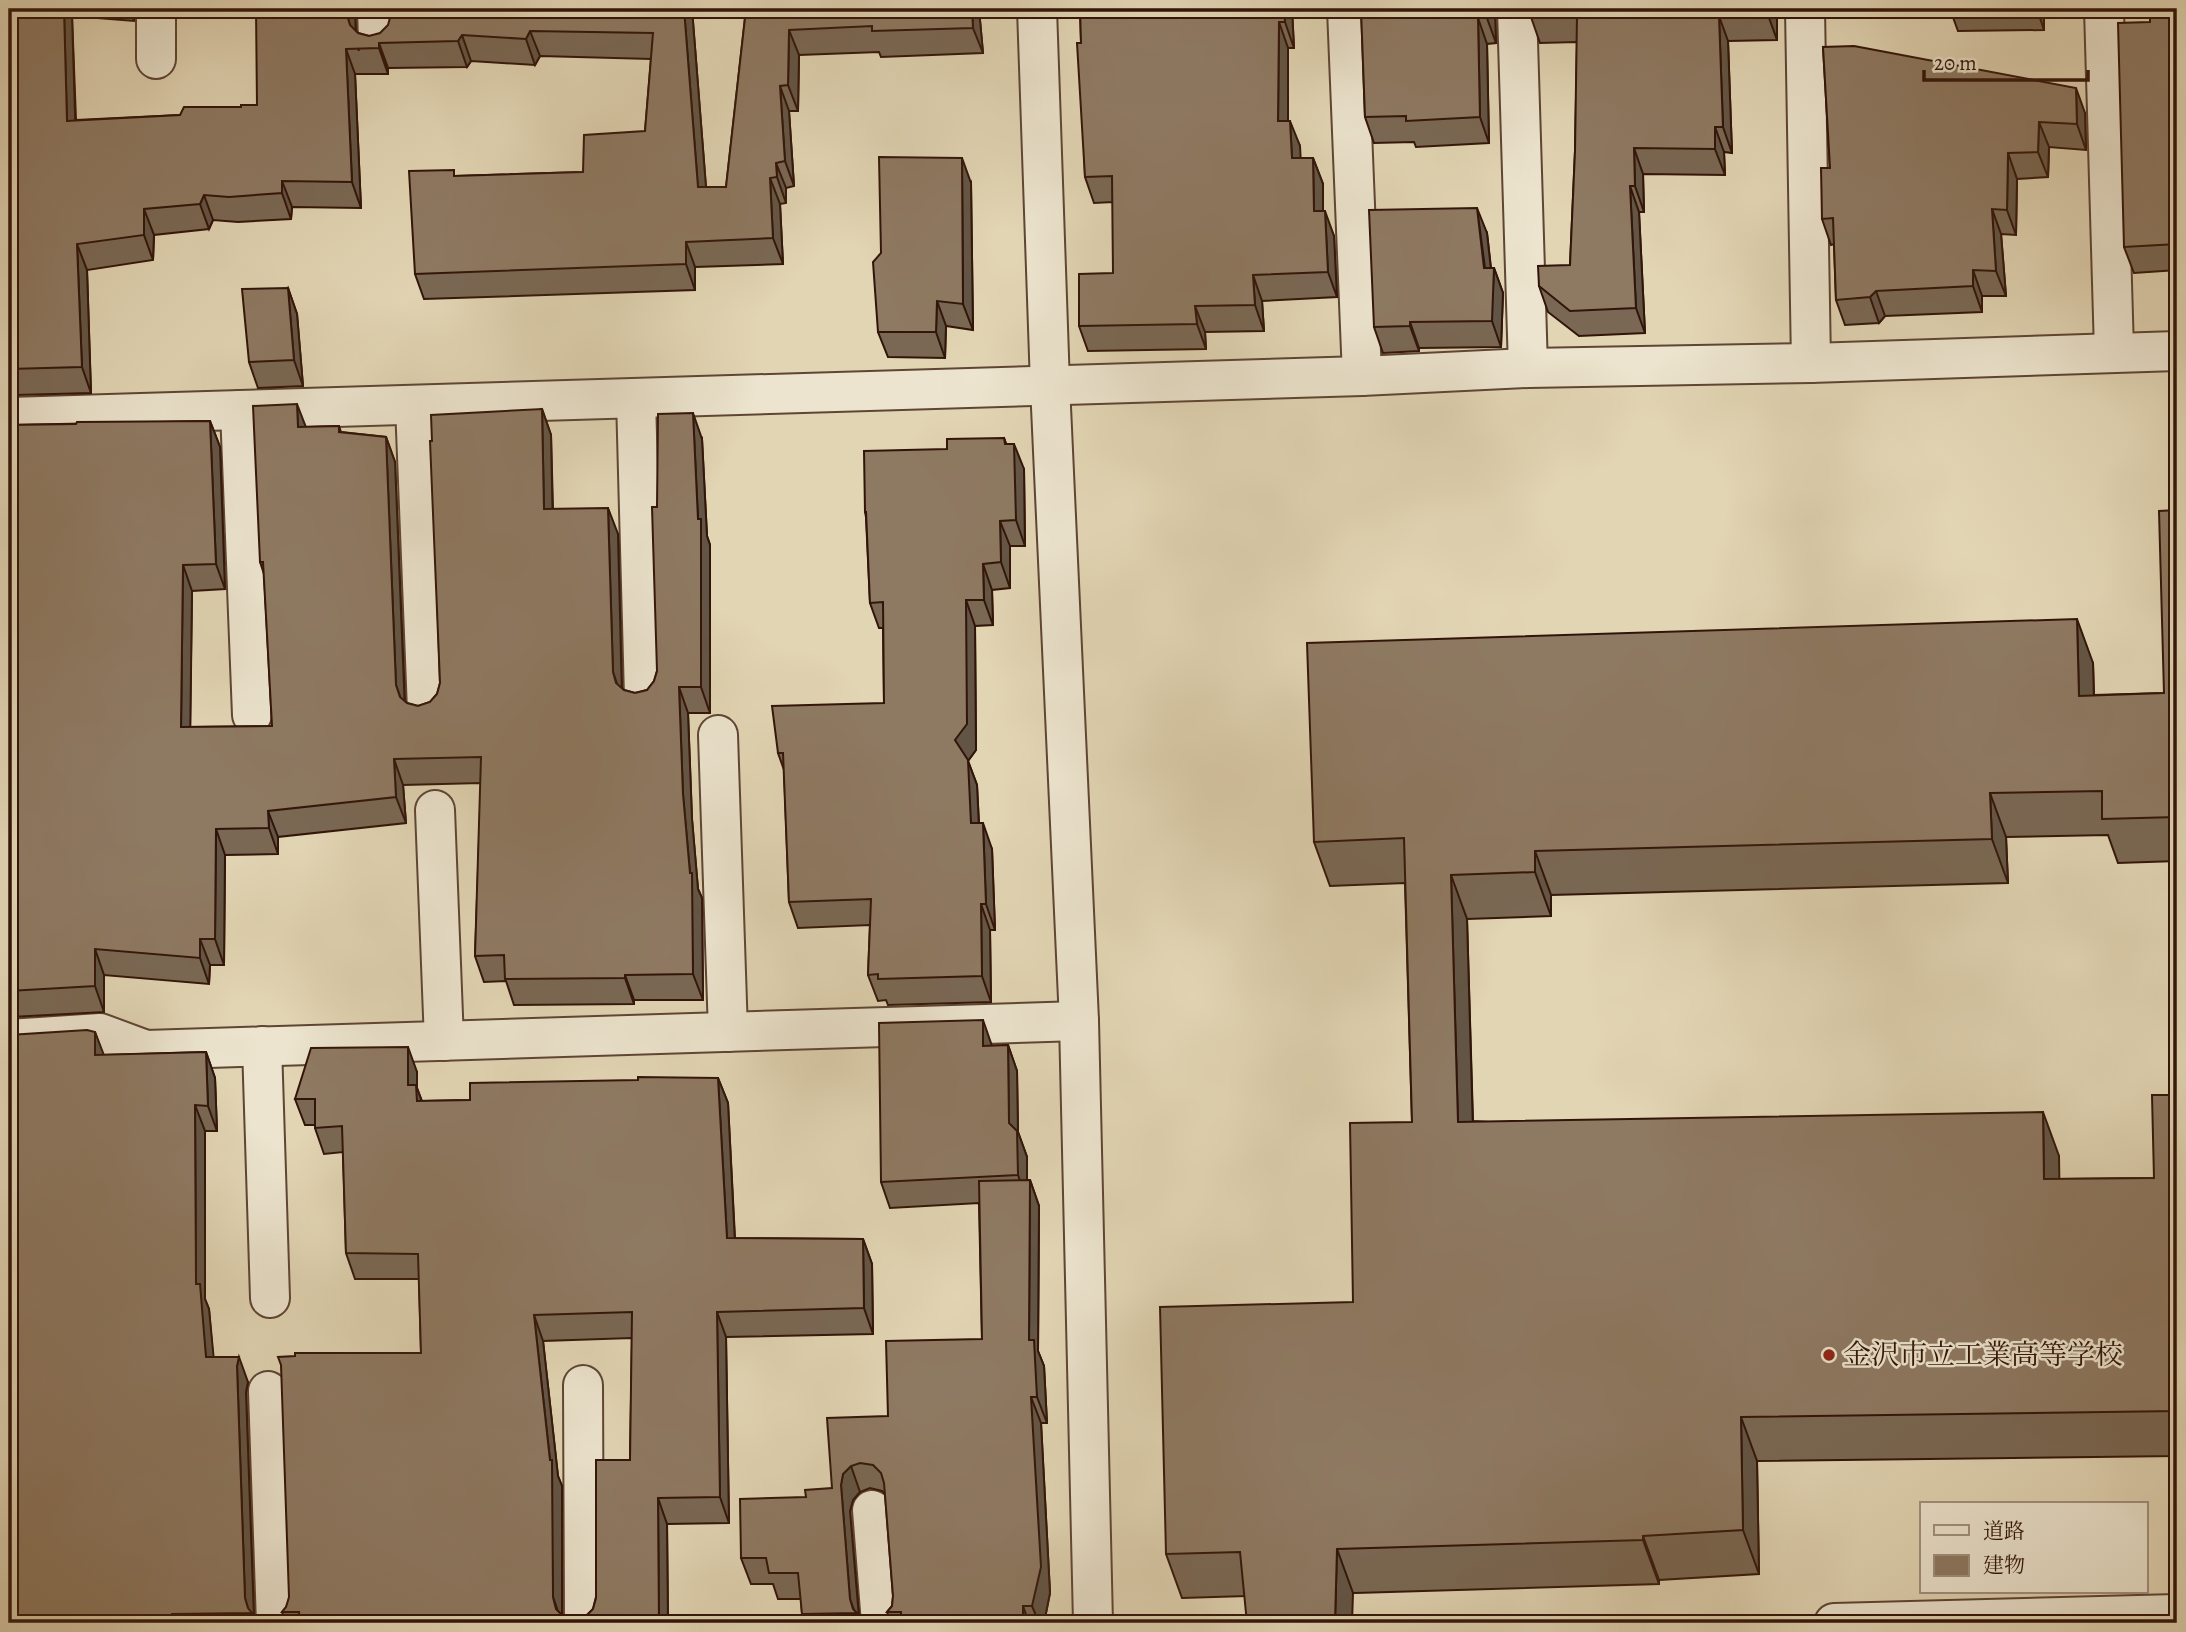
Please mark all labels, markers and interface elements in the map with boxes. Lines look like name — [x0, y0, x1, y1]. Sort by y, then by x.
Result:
scale bar — [1924, 38, 2088, 82]
text: 20 m — [1934, 49, 1977, 77]
place label: 金沢市立工業高等学校 — [1843, 1336, 2123, 1374]
marker: 金沢市立工業高等学校 — [1821, 1347, 1837, 1363]
legend — [1920, 1502, 2148, 1594]
text: 道路 — [1983, 1517, 2025, 1545]
text: 建物 — [1983, 1551, 2025, 1579]

